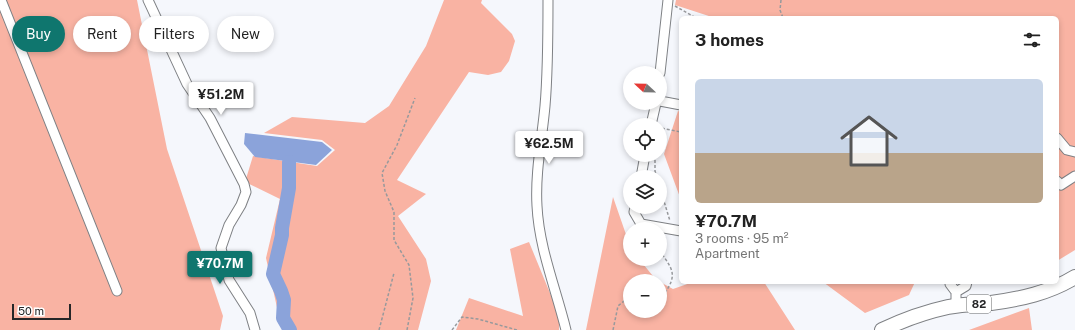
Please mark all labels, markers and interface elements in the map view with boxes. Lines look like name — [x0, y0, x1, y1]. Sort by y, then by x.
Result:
chip: Buy — [12, 16, 65, 52]
chip: Rent — [73, 16, 131, 52]
chip: Filters — [139, 16, 209, 52]
chip: New — [217, 16, 274, 52]
icon: filters — [1021, 29, 1043, 51]
text: 3 homes — [695, 30, 764, 50]
north arrow — [623, 66, 667, 110]
map controls — [623, 66, 667, 318]
pin: ¥51.2M — [188, 82, 254, 116]
text: ¥51.2M — [198, 87, 244, 102]
icon: home — [833, 105, 905, 177]
button: locate — [623, 118, 667, 162]
pin: ¥62.5M — [516, 131, 582, 165]
text: ¥62.5M — [524, 136, 574, 151]
button: layers — [623, 170, 667, 214]
text: ¥70.7M — [695, 211, 757, 231]
button: + — [623, 222, 667, 266]
text: 3 rooms · 95 m² — [695, 231, 789, 246]
text: Apartment — [695, 246, 760, 261]
pin: ¥70.7M — [187, 251, 253, 285]
text: ¥70.7M — [196, 256, 244, 271]
button: − — [623, 274, 667, 318]
road number: 82 — [967, 295, 991, 313]
scale bar — [12, 302, 71, 321]
text: 50 m — [18, 305, 44, 317]

